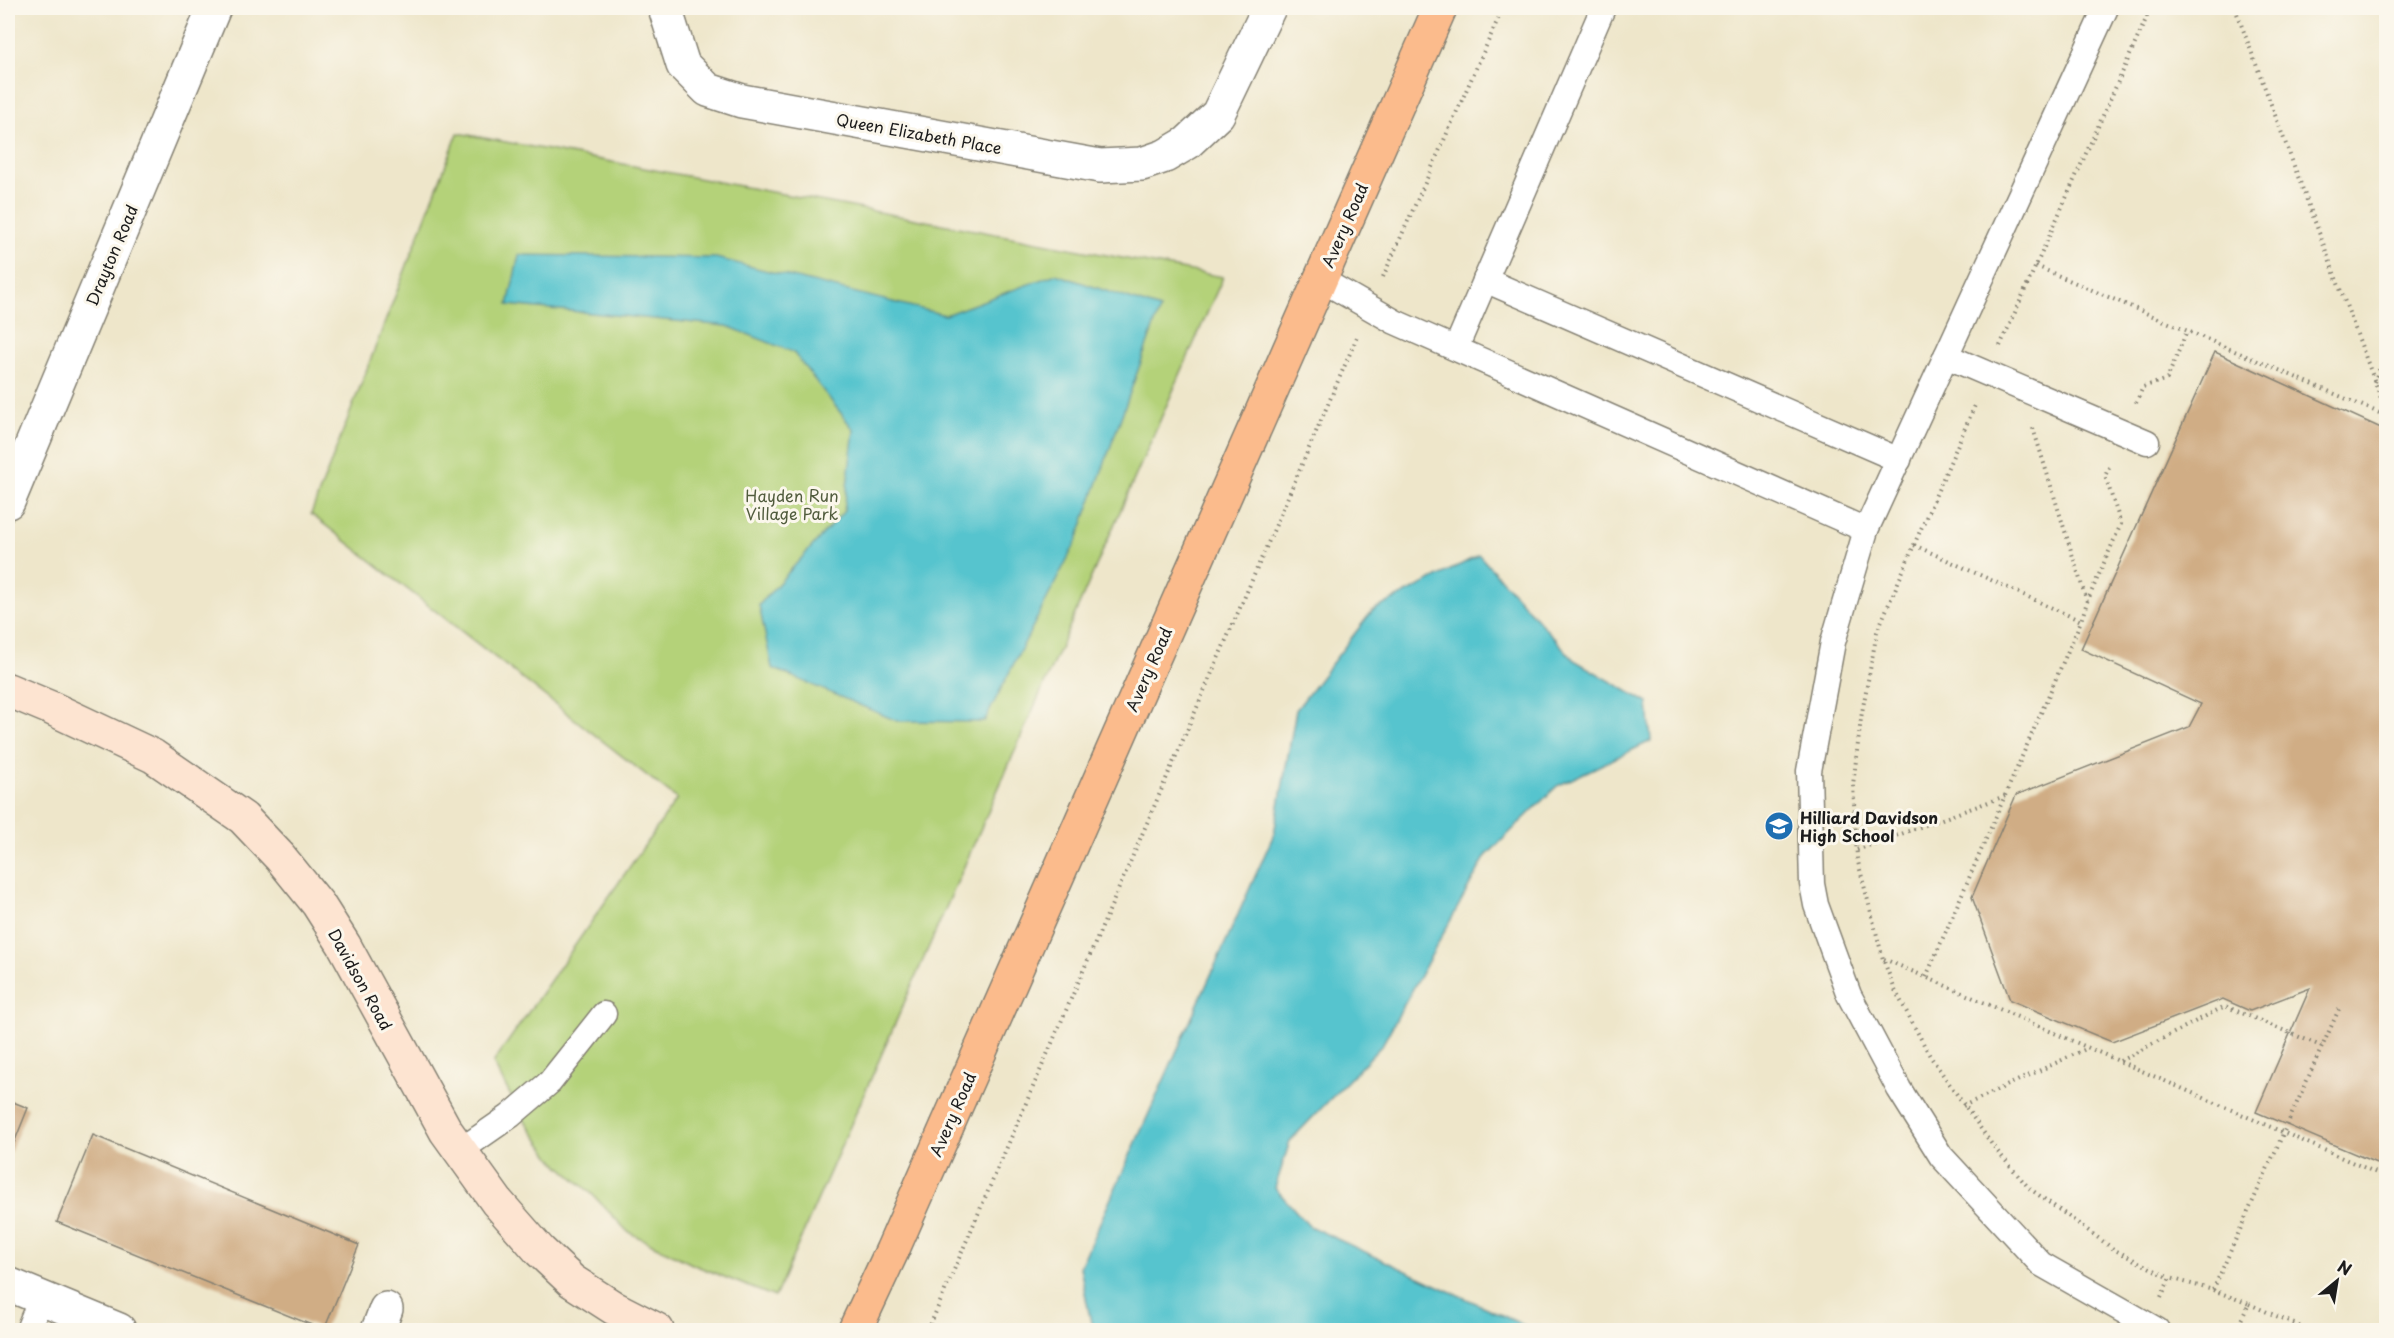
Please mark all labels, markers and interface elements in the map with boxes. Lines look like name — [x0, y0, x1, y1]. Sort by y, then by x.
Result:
street label: Queen Elizabeth Place — [834, 107, 1004, 159]
street label: Avery Road — [1315, 179, 1373, 271]
street label: Drayton Road — [79, 201, 143, 309]
park label: Hayden Run Village Park — [745, 483, 839, 525]
street label: Avery Road — [1119, 623, 1177, 715]
place label: Hilliard Davidson High School — [1800, 805, 1938, 847]
school or university icon: Hilliard Davidson High School — [1763, 810, 1795, 842]
street label: Davidson Road — [323, 924, 399, 1034]
street label: Avery Road — [923, 1068, 981, 1160]
north arrow — [2307, 1251, 2367, 1311]
text: N — [2334, 1254, 2356, 1281]

